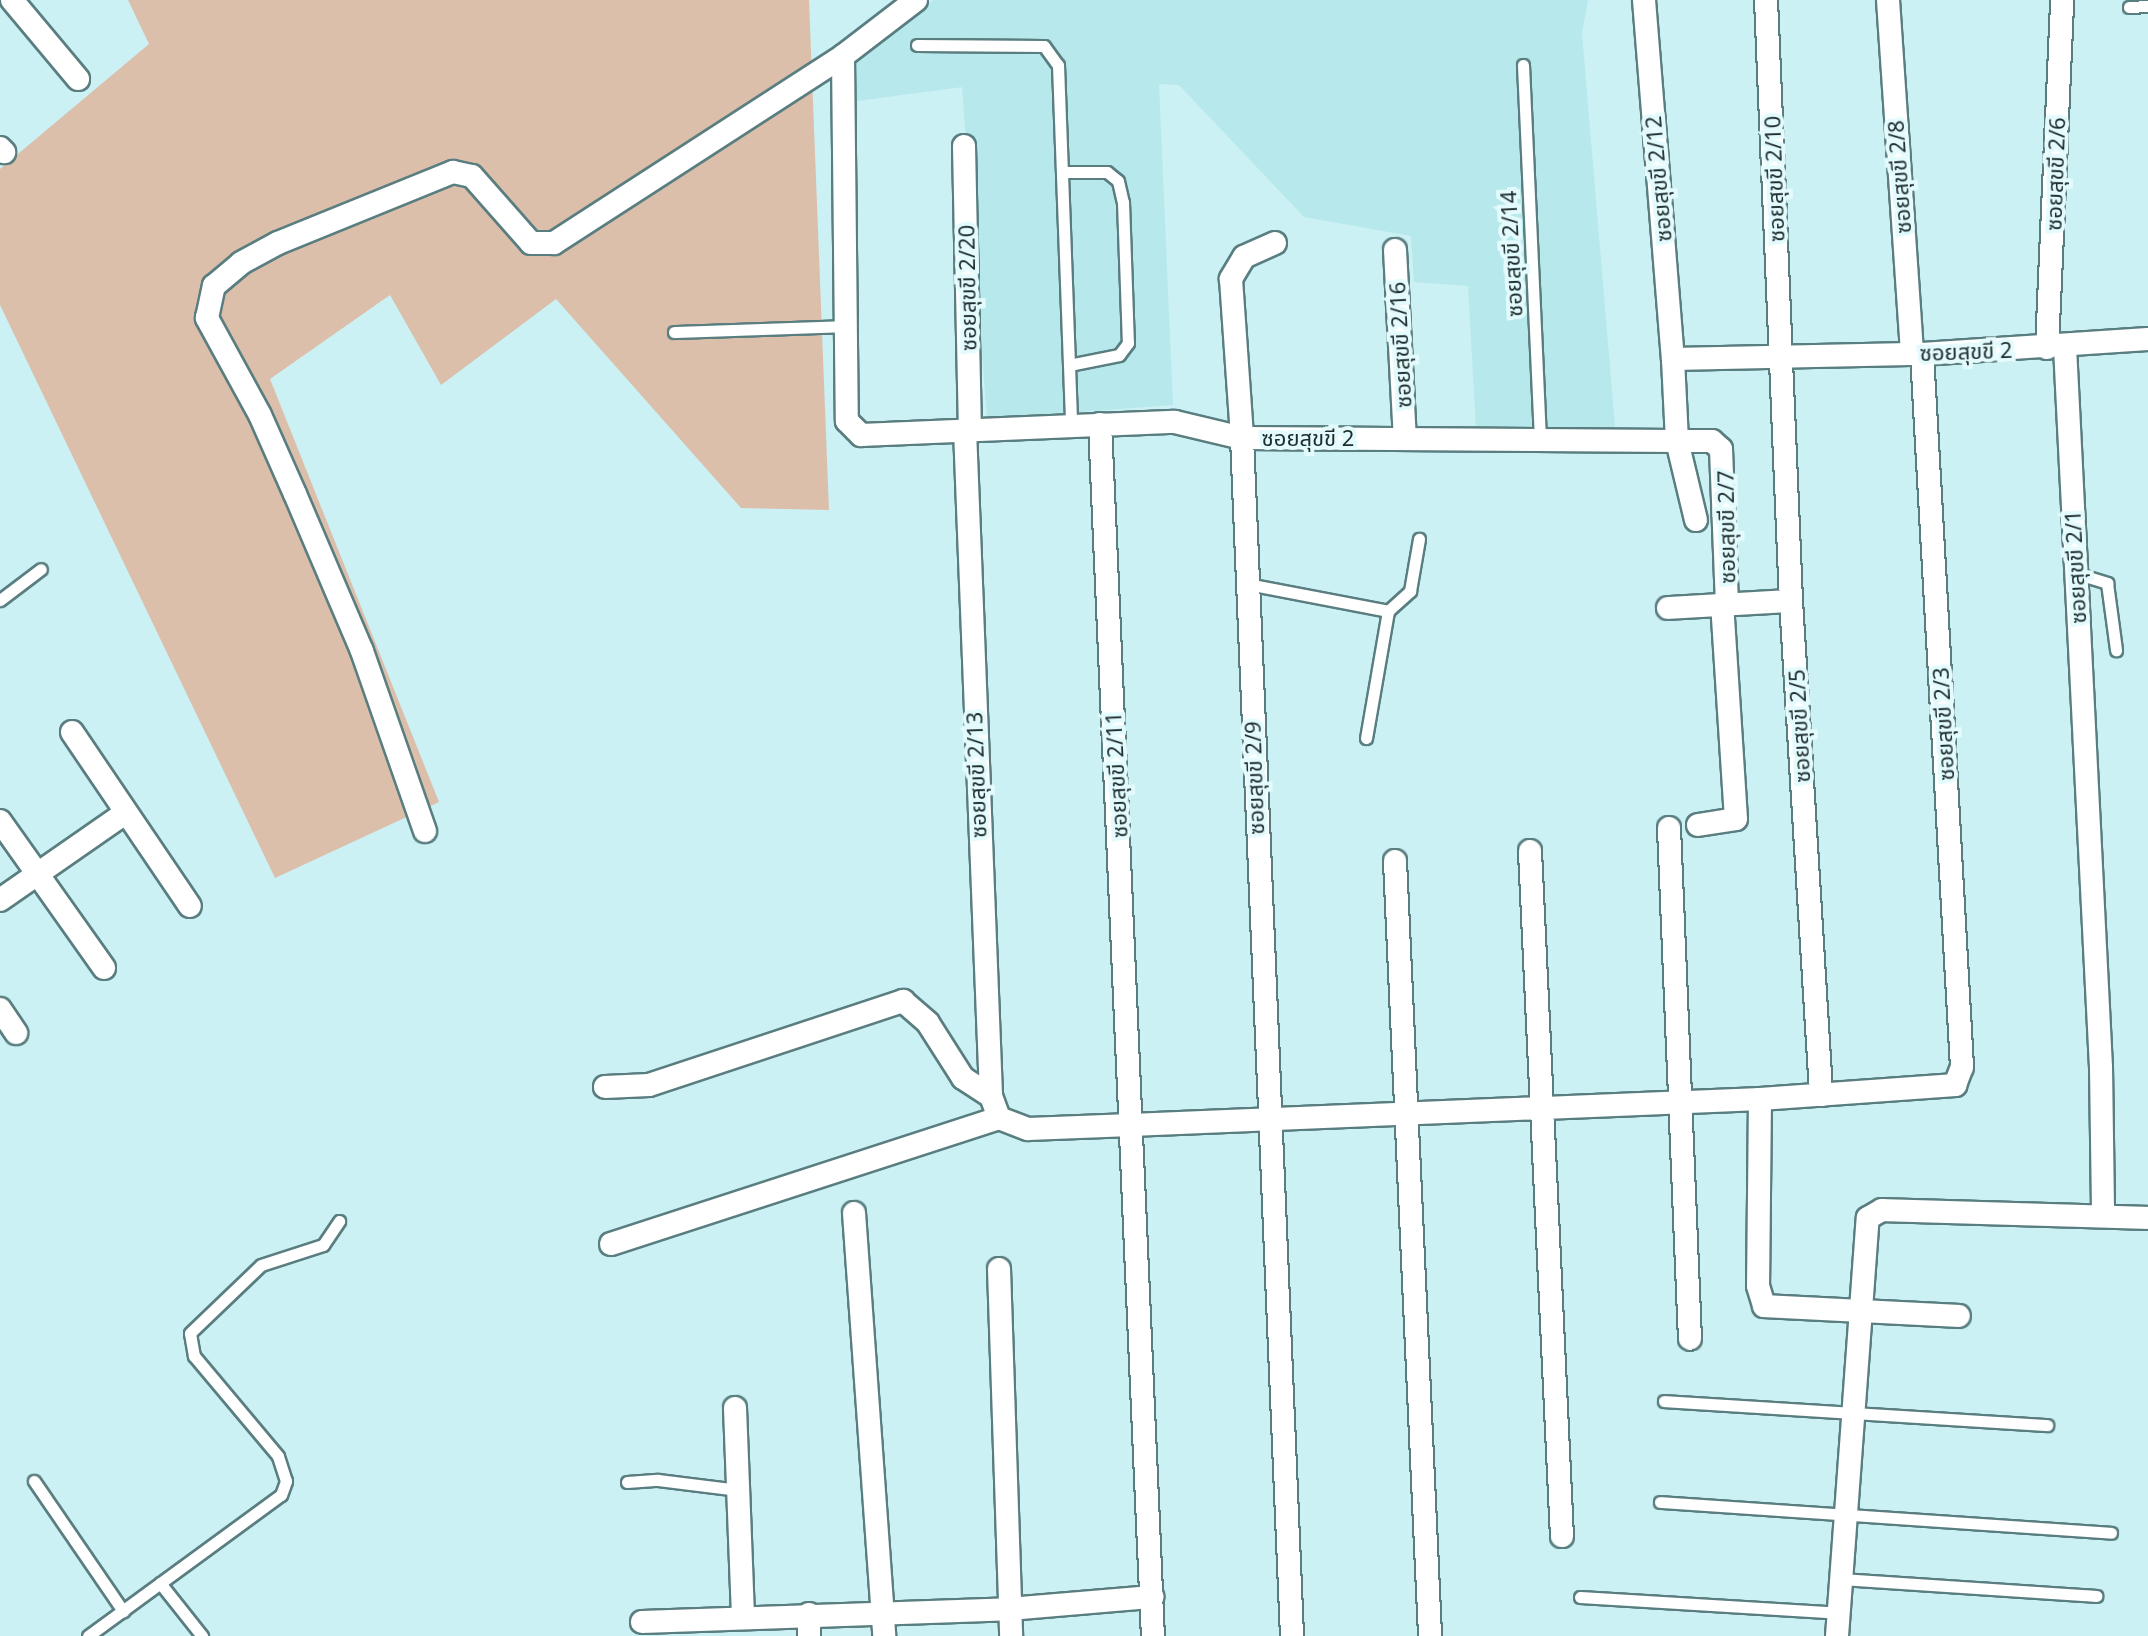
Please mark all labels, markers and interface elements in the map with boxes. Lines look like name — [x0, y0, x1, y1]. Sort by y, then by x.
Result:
street label: ซอยสุขขี 2/12 — [1639, 115, 1677, 243]
street label: ซอยสุขขี 2/10 — [1759, 115, 1789, 243]
street label: ซอยสุขขี 2/6 — [2040, 117, 2070, 231]
street label: ซอยสุขขี 2/8 — [1882, 119, 1916, 235]
street label: ซอยสุขขี 2/14 — [1495, 190, 1527, 318]
street label: ซอยสุขขี 2/20 — [953, 225, 981, 351]
street label: ซอยสุขขี 2/16 — [1384, 281, 1416, 409]
street label: ซอยสุขขี 2 — [1919, 336, 2013, 366]
street label: ซอยสุขขี 2 — [1262, 425, 1354, 451]
street label: ซอยสุขขี 2/7 — [1712, 470, 1740, 584]
street label: ซอยสุขขี 2/1 — [2059, 510, 2091, 624]
street label: ซอยสุขขี 2/3 — [1927, 667, 1959, 781]
street label: ซอยสุขขี 2/5 — [1783, 669, 1815, 783]
street label: ซอยสุขขี 2/13 — [961, 711, 991, 839]
street label: ซอยสุขขี 2/11 — [1100, 711, 1132, 839]
street label: ซอยสุขขี 2/9 — [1239, 721, 1269, 835]

